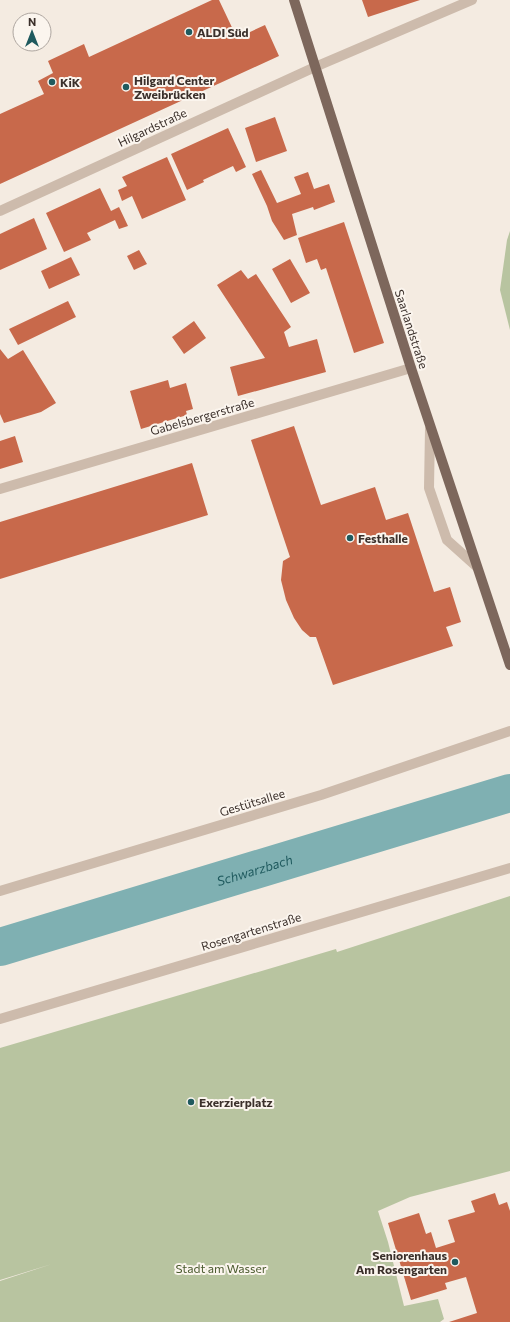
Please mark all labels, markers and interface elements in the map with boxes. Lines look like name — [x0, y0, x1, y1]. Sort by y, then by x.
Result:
north arrow — [12, 12, 52, 52]
text: N — [28, 15, 36, 28]
place label: ALDI Süd — [197, 25, 249, 39]
marker: ALDI Süd — [184, 27, 194, 37]
place label: Hilgard Center Zweibrücken — [134, 73, 214, 101]
place label: KiK — [60, 75, 81, 89]
marker: KiK — [47, 77, 57, 87]
marker: Hilgard Center Zweibrücken — [121, 82, 131, 92]
street label: Hilgardstraße — [115, 105, 189, 149]
street label: Saarlandstraße — [393, 288, 431, 370]
street label: Gabelsbergerstraße — [148, 394, 256, 438]
place label: Festhalle — [358, 531, 408, 545]
marker: Festhalle — [345, 533, 355, 543]
street label: Gestütsallee — [218, 785, 286, 819]
water label: Schwarzbach — [215, 851, 294, 889]
street label: Rosengartenstraße — [199, 909, 303, 953]
place label: Exerzierplatz — [199, 1095, 273, 1109]
marker: Exerzierplatz — [186, 1097, 196, 1107]
place label: Seniorenhaus Am Rosengarten — [356, 1248, 447, 1276]
marker: Seniorenhaus Am Rosengarten — [450, 1257, 460, 1267]
park label: Stadt am Wasser — [175, 1261, 267, 1275]

